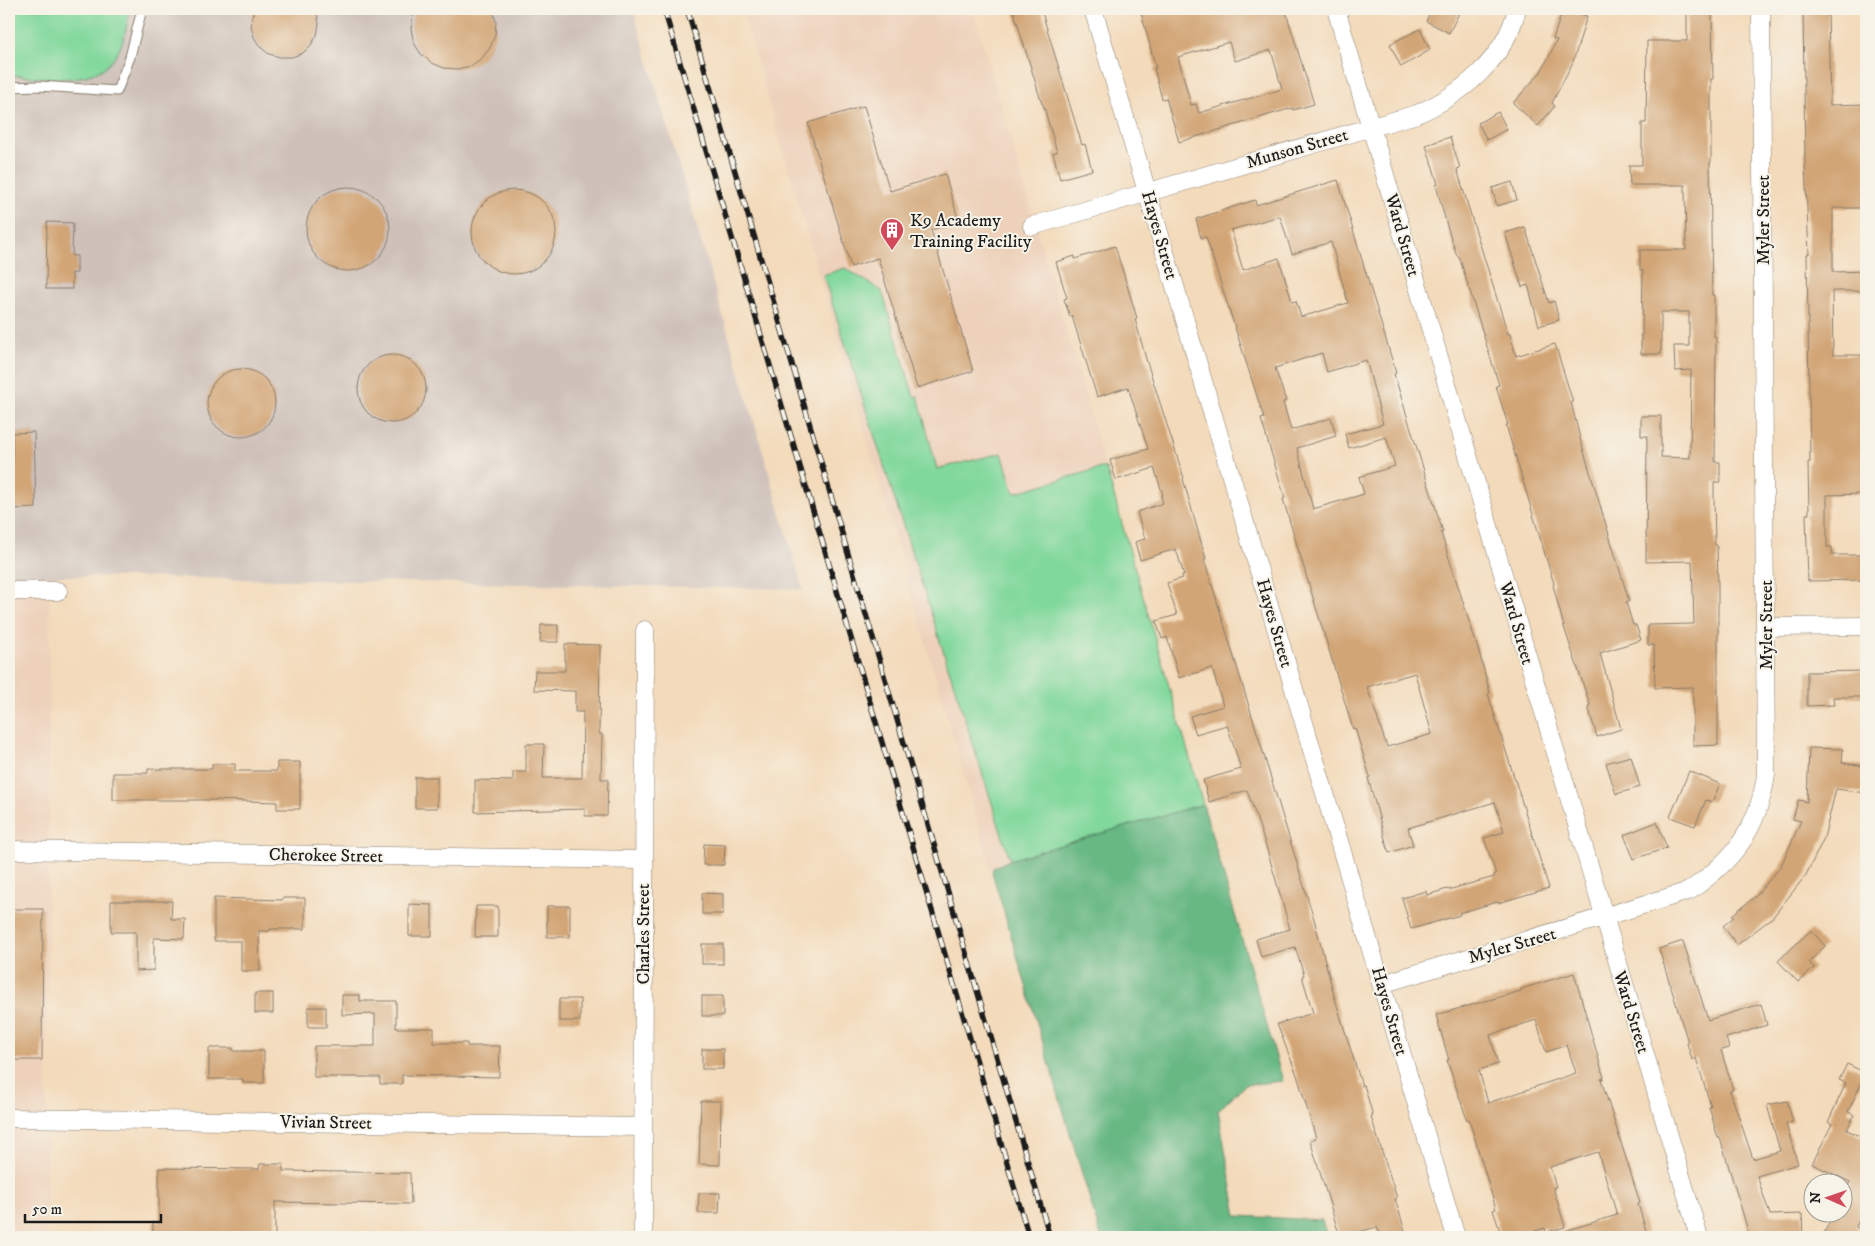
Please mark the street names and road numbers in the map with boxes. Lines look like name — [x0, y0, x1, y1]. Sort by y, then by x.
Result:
street label: Munson Street — [1244, 124, 1351, 174]
street label: Myler Street — [1753, 175, 1775, 265]
street label: Hayes Street — [1136, 188, 1182, 282]
street label: Ward Street — [1379, 190, 1424, 279]
street label: Hayes Street — [1251, 576, 1297, 670]
street label: Ward Street — [1493, 578, 1538, 667]
street label: Myler Street — [1756, 580, 1778, 670]
street label: Cherokee Street — [269, 844, 384, 868]
street label: Charles Street — [633, 883, 655, 984]
street label: Myler Street — [1466, 923, 1559, 969]
street label: Hayes Street — [1366, 964, 1412, 1058]
street label: Ward Street — [1608, 967, 1654, 1056]
street label: Vivian Street — [279, 1111, 372, 1135]

